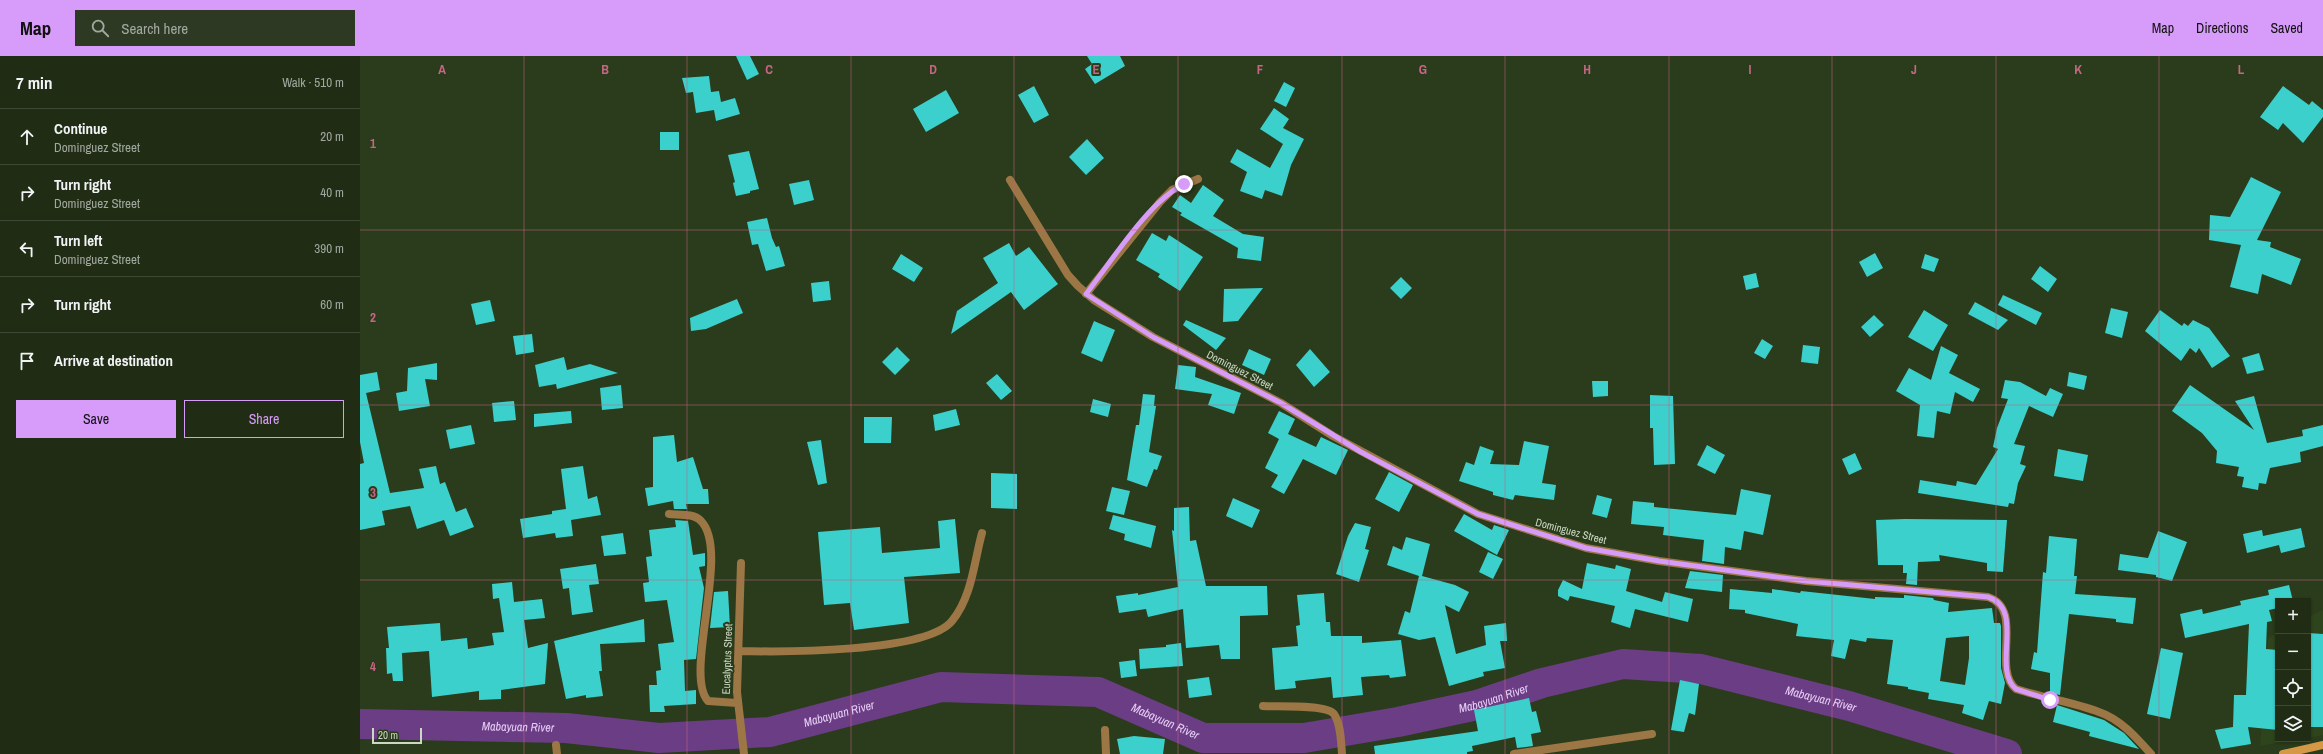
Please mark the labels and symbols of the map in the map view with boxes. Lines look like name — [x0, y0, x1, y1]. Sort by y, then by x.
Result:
text: A — [438, 61, 446, 78]
text: B — [601, 61, 609, 78]
text: C — [765, 61, 773, 78]
text: D — [929, 61, 937, 78]
text: E — [1092, 61, 1100, 78]
text: F — [1257, 61, 1264, 78]
text: G — [1419, 61, 1427, 78]
text: H — [1583, 61, 1591, 78]
text: I — [1749, 61, 1752, 78]
text: J — [1911, 61, 1917, 78]
text: K — [2074, 61, 2082, 78]
text: L — [2238, 61, 2245, 78]
text: 1 — [370, 135, 376, 152]
route end — [1175, 175, 1193, 193]
text: 2 — [370, 309, 376, 326]
street label: Dominguez Street — [1204, 347, 1276, 393]
text: 3 — [370, 484, 376, 501]
street label: Dominguez Street — [1534, 515, 1608, 547]
street label: Eucalyptus Street — [719, 623, 735, 695]
text: 4 — [370, 658, 376, 675]
water label: Mabayuan River — [1457, 680, 1531, 717]
water label: Mabayuan River — [1784, 682, 1859, 716]
route start — [2041, 691, 2059, 709]
water label: Mabayuan River — [802, 697, 877, 731]
water label: Mabayuan River — [1129, 700, 1202, 744]
water label: Mabayuan River — [482, 718, 555, 736]
scale bar — [372, 726, 422, 745]

